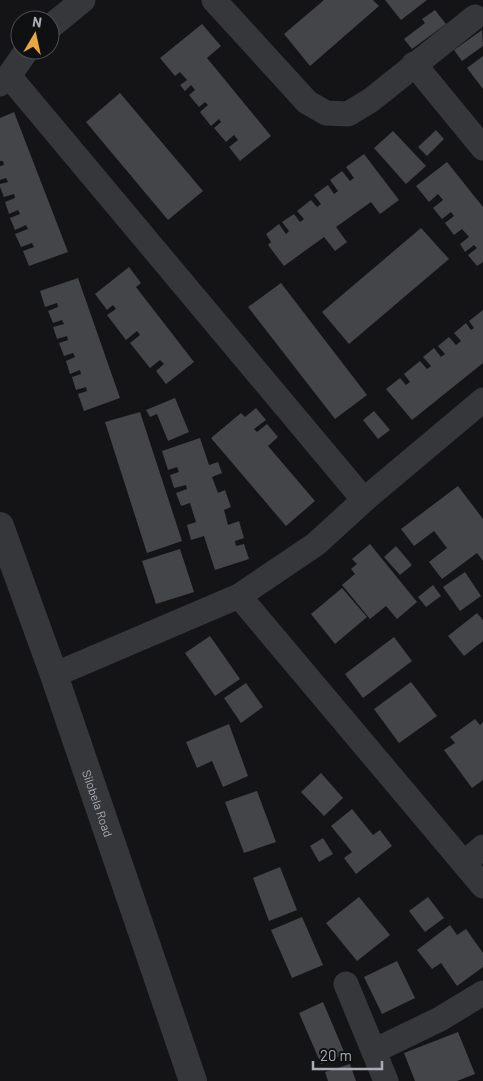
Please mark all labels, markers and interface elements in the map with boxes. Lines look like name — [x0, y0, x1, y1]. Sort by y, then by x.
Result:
north arrow — [10, 10, 60, 60]
text: N — [31, 13, 43, 31]
street label: Silobela Road — [80, 768, 116, 839]
scale bar — [313, 1038, 382, 1070]
text: 20 m — [320, 1046, 352, 1064]

